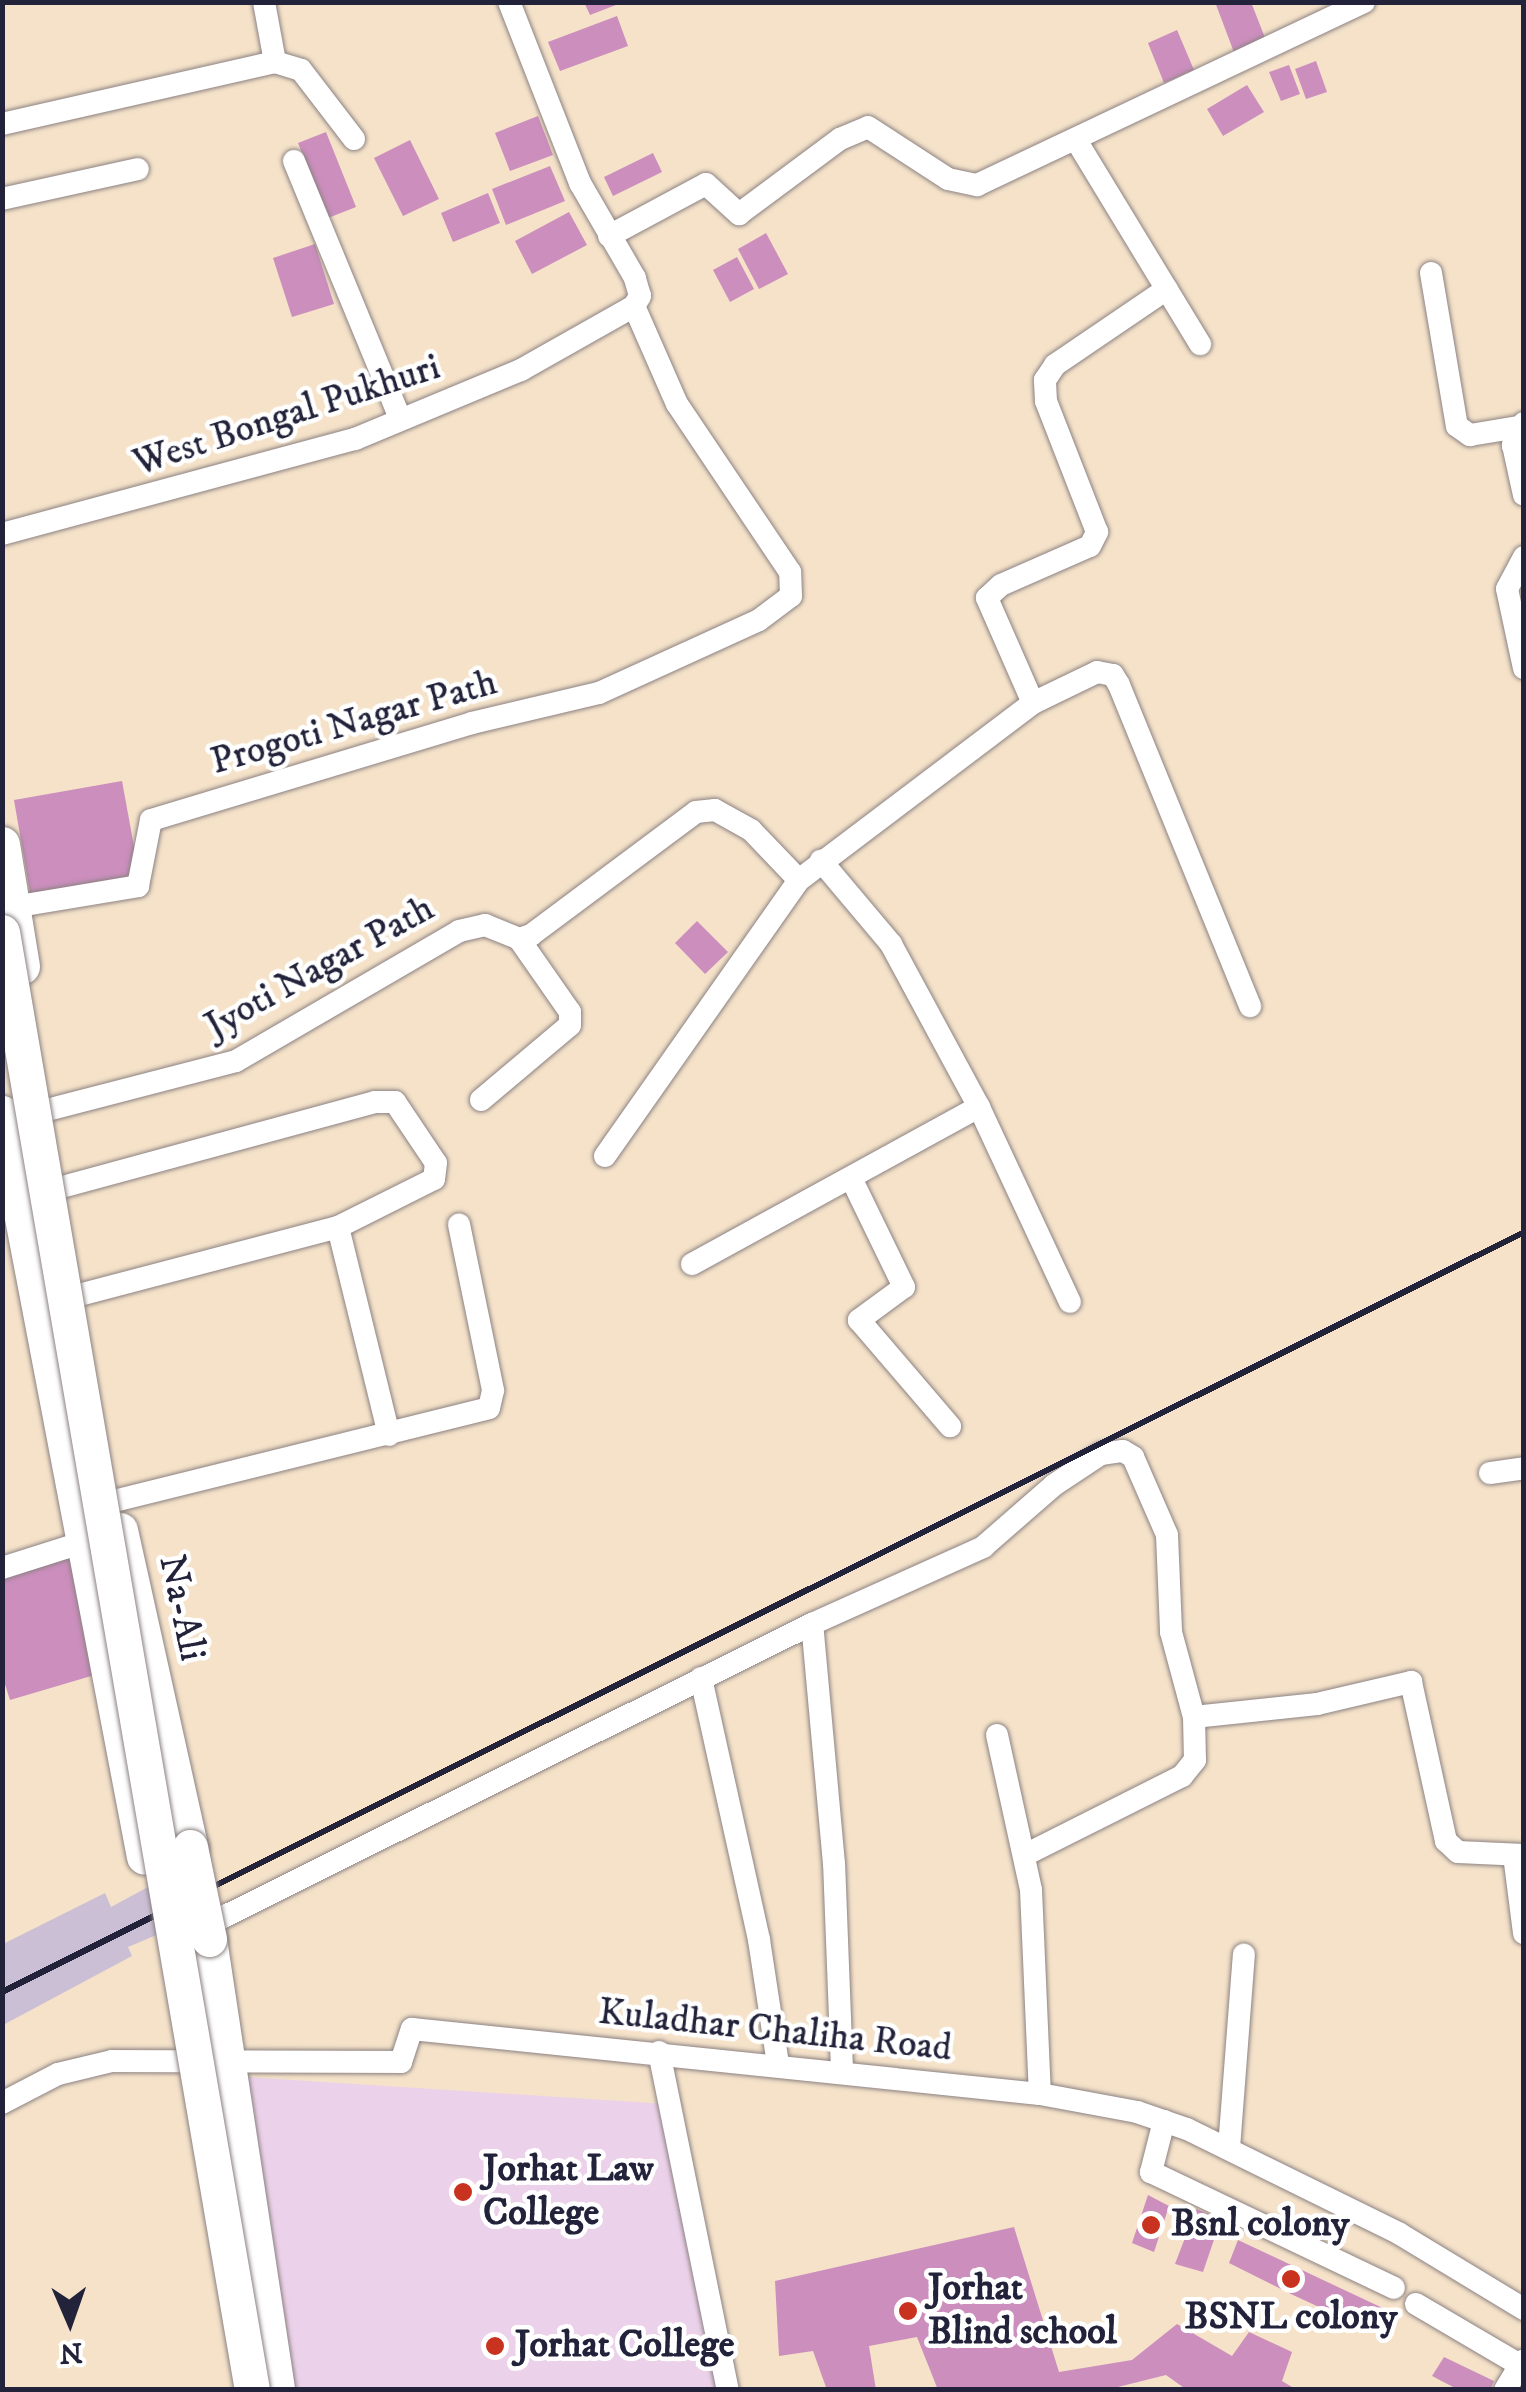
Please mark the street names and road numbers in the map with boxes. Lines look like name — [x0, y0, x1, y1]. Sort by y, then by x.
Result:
street label: West Bongal Pukhuri — [128, 345, 446, 487]
street label: Progoti Nagar Path — [206, 660, 502, 786]
street label: Jyoti Nagar Path — [198, 886, 442, 1050]
street label: Na-Ali — [148, 1551, 214, 1665]
street label: Kuladhar Chaliha Road — [596, 1990, 954, 2072]

